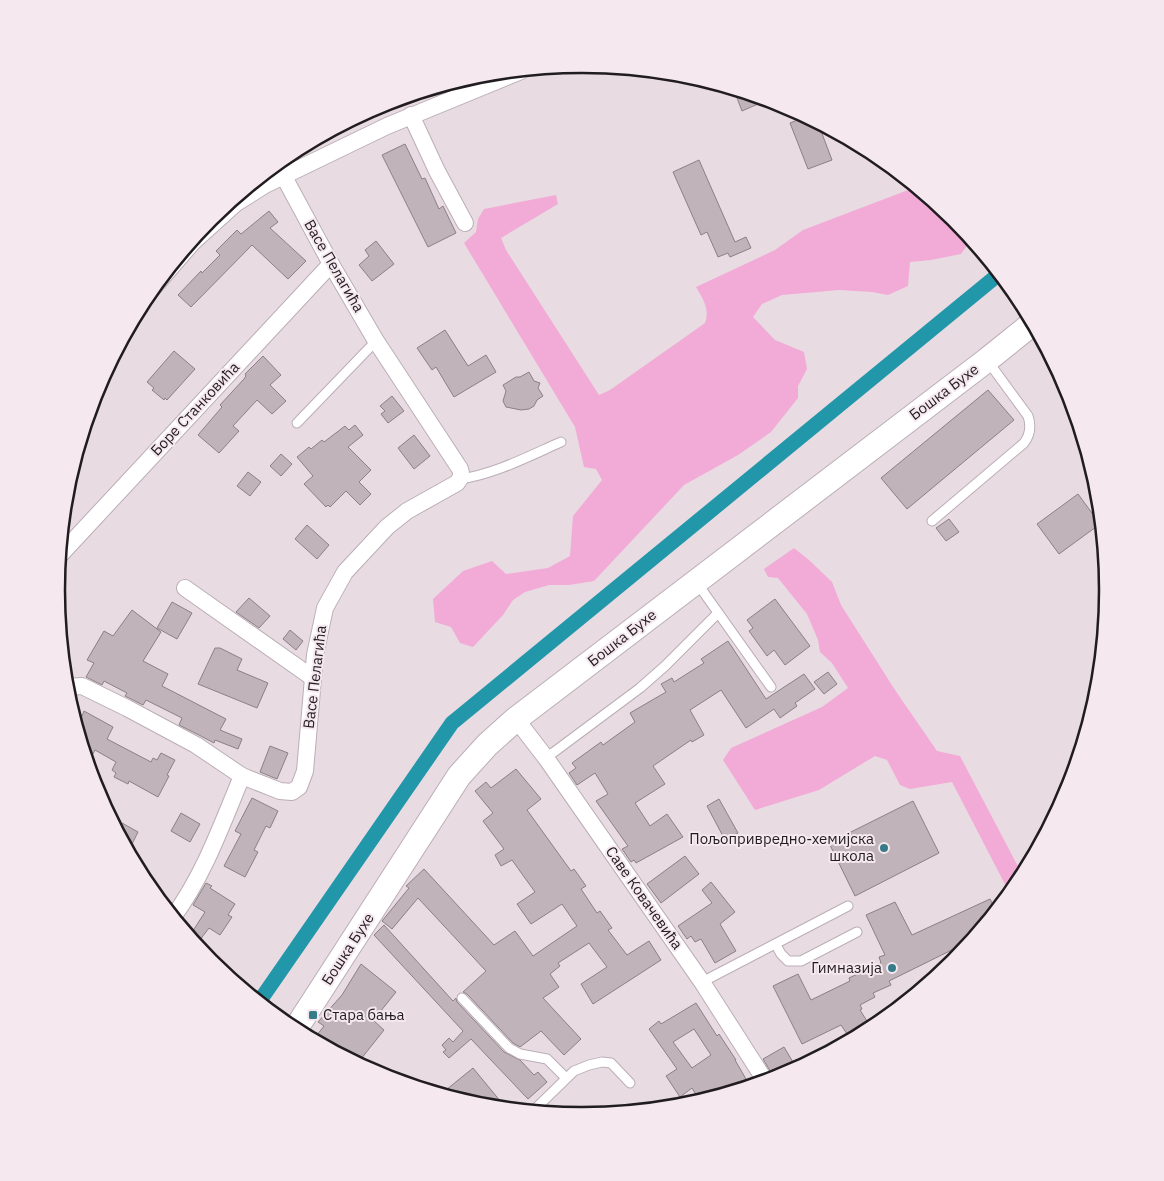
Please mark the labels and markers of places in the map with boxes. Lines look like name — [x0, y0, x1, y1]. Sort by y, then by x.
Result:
place label: Пољопривредно-хемијска школа — [689, 829, 874, 865]
marker: Пољопривредно-хемијска школа — [878, 842, 890, 854]
place label: Гимназија — [811, 958, 882, 977]
marker: Гимназија — [886, 962, 898, 974]
place label: Стара бања — [323, 1005, 404, 1024]
marker: Стара бања — [307, 1009, 319, 1021]

